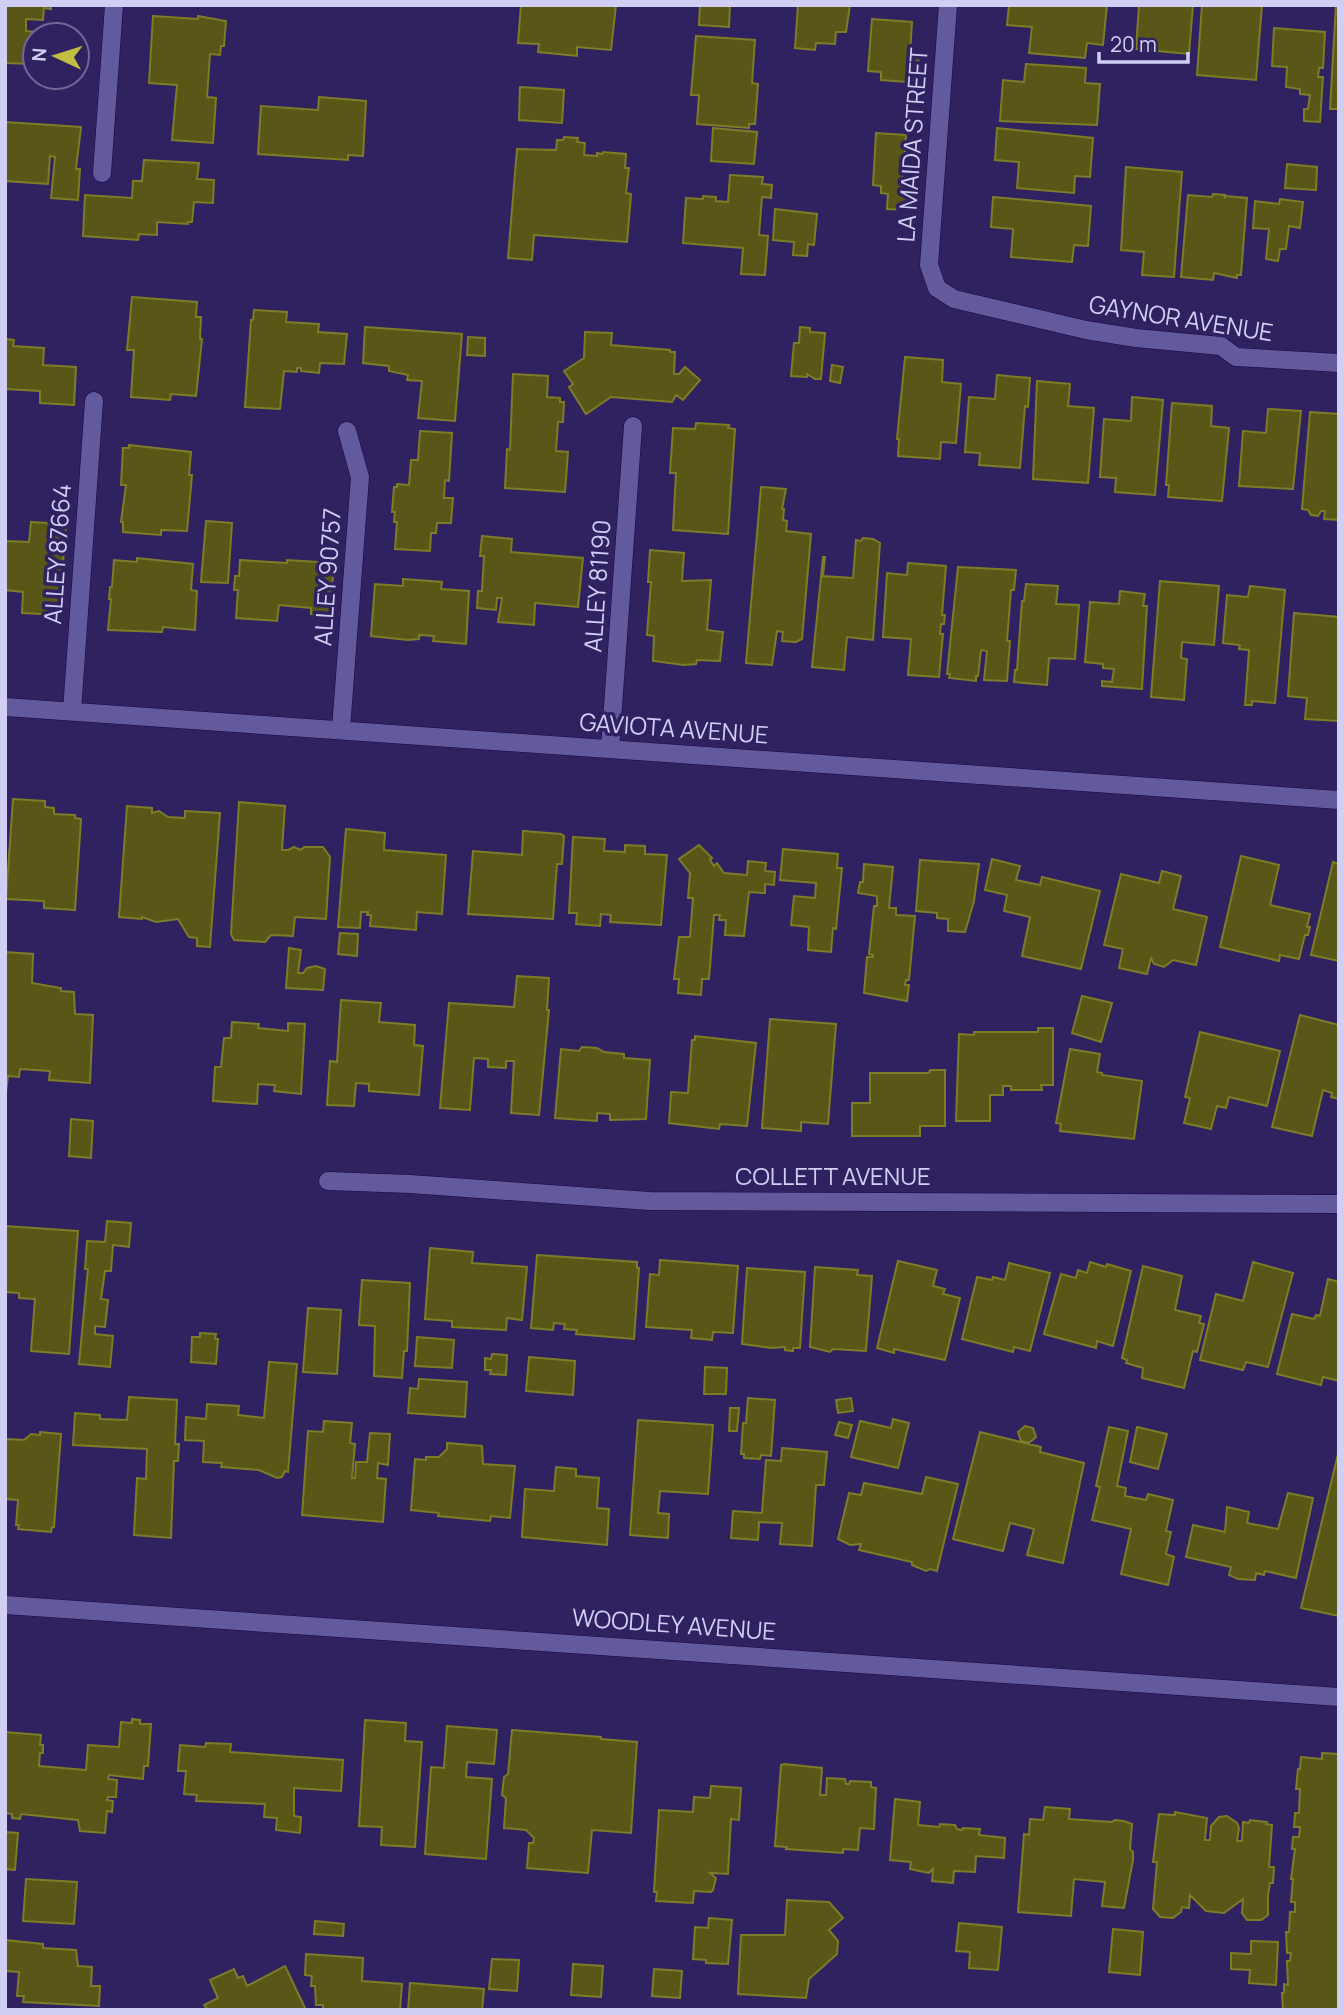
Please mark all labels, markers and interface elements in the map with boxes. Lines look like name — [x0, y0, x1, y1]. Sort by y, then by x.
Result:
north arrow — [21, 21, 91, 91]
scale bar — [1099, 21, 1188, 65]
text: 20 m — [1110, 30, 1157, 58]
street label: LA MAIDA STREET — [888, 46, 935, 243]
text: N — [26, 47, 52, 63]
street label: GAYNOR AVENUE — [1087, 287, 1276, 348]
street label: ALLEY 87664 — [35, 483, 78, 625]
street label: ALLEY 90757 — [305, 507, 348, 647]
street label: ALLEY 81190 — [575, 519, 618, 653]
street label: GAVIOTA AVENUE — [578, 704, 770, 751]
street label: COLLETT AVENUE — [735, 1159, 931, 1192]
street label: WOODLEY AVENUE — [571, 1600, 777, 1647]

